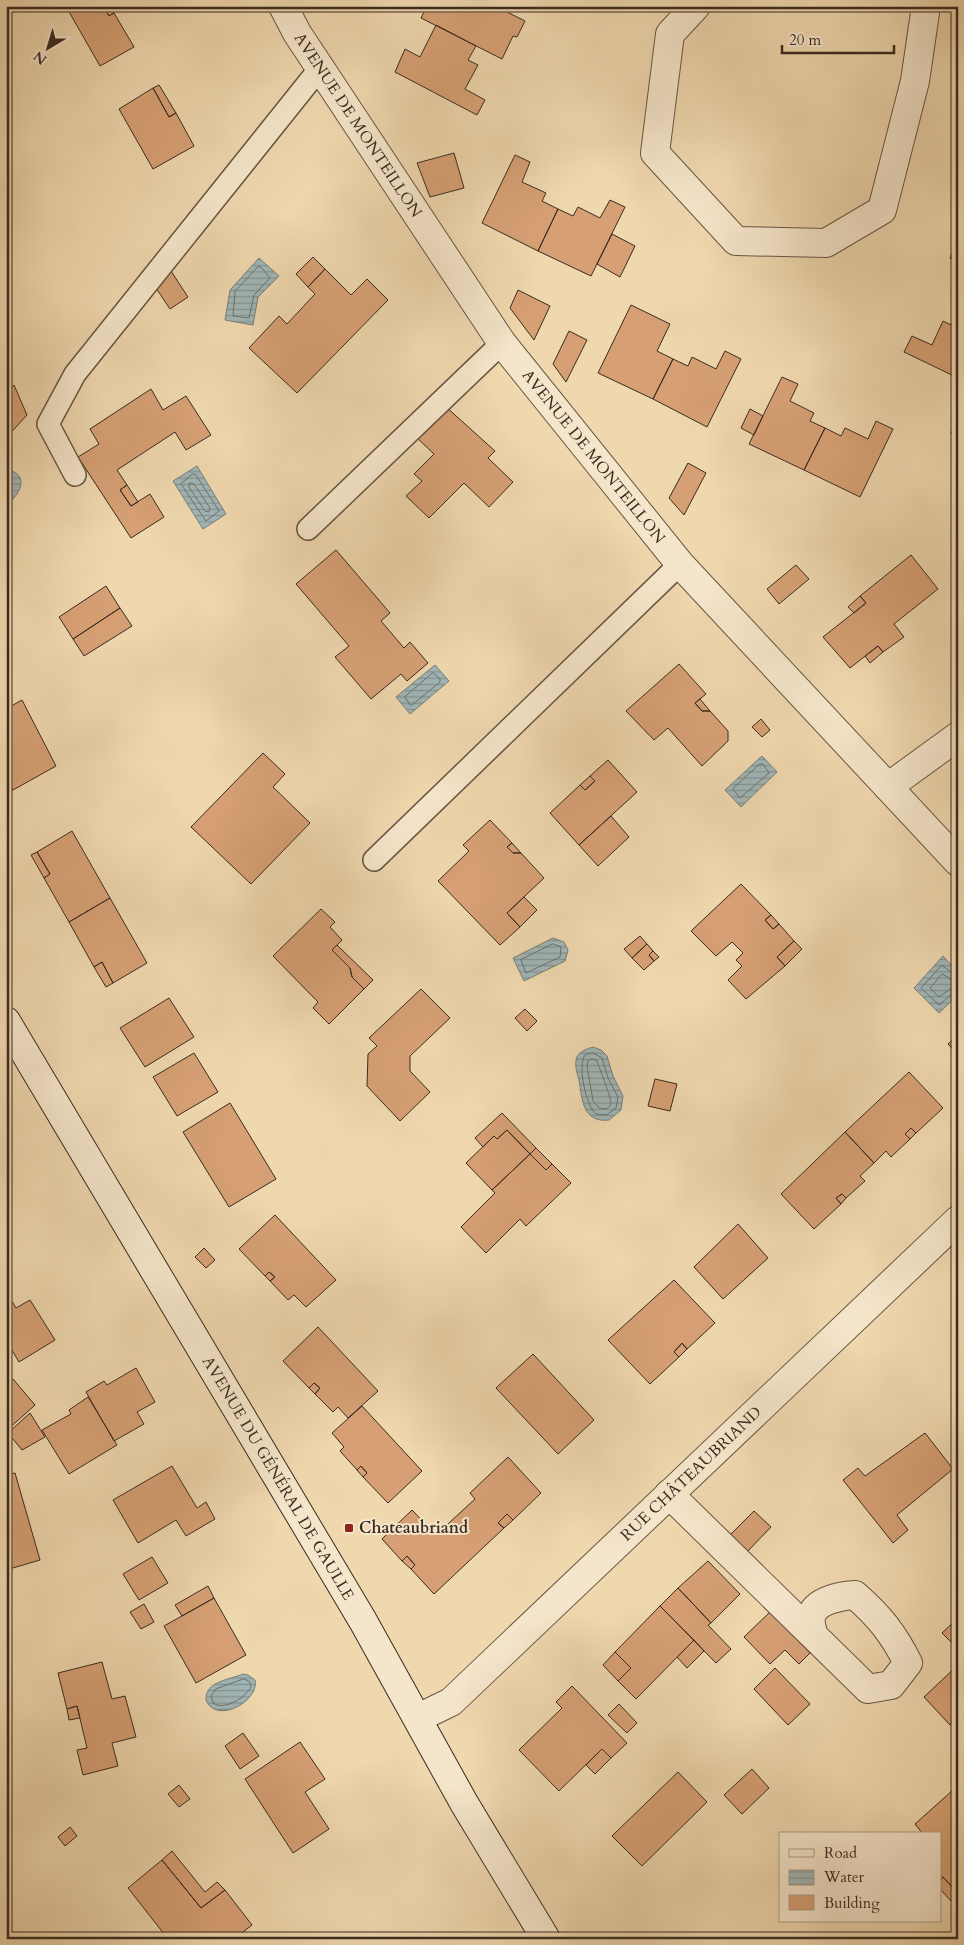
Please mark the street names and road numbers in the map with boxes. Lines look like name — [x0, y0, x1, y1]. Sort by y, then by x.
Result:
street label: AVENUE DE MONTEILLON — [289, 28, 427, 222]
street label: AVENUE DE MONTEILLON — [517, 365, 671, 549]
street label: AVENUE DU GÉNÉRAL DE GAULLE — [197, 1352, 359, 1604]
street label: RUE CHÂTEAUBRIAND — [616, 1401, 766, 1546]

